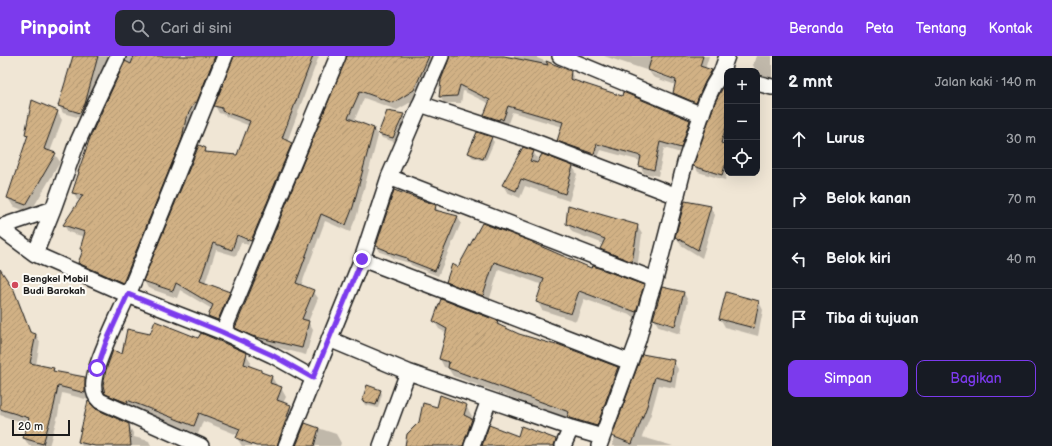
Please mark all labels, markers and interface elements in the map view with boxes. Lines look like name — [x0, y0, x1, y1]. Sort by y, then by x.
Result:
search box — [115, 10, 395, 46]
text: Pinpoint — [20, 17, 91, 40]
icon: search — [129, 17, 151, 39]
text: Cari di sini — [161, 19, 232, 38]
text: Beranda — [789, 20, 843, 37]
text: Peta — [865, 20, 894, 37]
text: Tentang — [916, 20, 967, 37]
text: Kontak — [989, 20, 1032, 37]
map controls — [724, 68, 760, 176]
button: + — [724, 68, 760, 104]
text: 2 mnt — [788, 72, 832, 92]
text: Jalan kaki · 140 m — [935, 74, 1036, 90]
button: − — [724, 104, 760, 140]
icon: ahead — [788, 128, 810, 150]
text: Lurus — [826, 129, 865, 148]
text: 30 m — [1006, 131, 1036, 147]
button: locate — [724, 140, 760, 176]
icon: right — [788, 188, 810, 210]
text: Belok kanan — [826, 189, 911, 208]
text: 70 m — [1008, 191, 1036, 207]
icon: left — [788, 248, 810, 270]
text: Belok kiri — [826, 249, 891, 268]
route end — [353, 250, 371, 268]
text: 40 m — [1006, 251, 1036, 267]
place label: Bengkel Mobil Budi Barokah — [23, 273, 88, 297]
marker: Bengkel Mobil Budi Barokah — [10, 280, 20, 290]
icon: arrive — [788, 308, 810, 330]
text: Tiba di tujuan — [826, 309, 919, 328]
route start — [88, 359, 106, 377]
button: Simpan — [788, 360, 908, 397]
button: Bagikan — [916, 360, 1036, 397]
scale bar — [12, 418, 70, 437]
text: 20 m — [18, 420, 43, 433]

